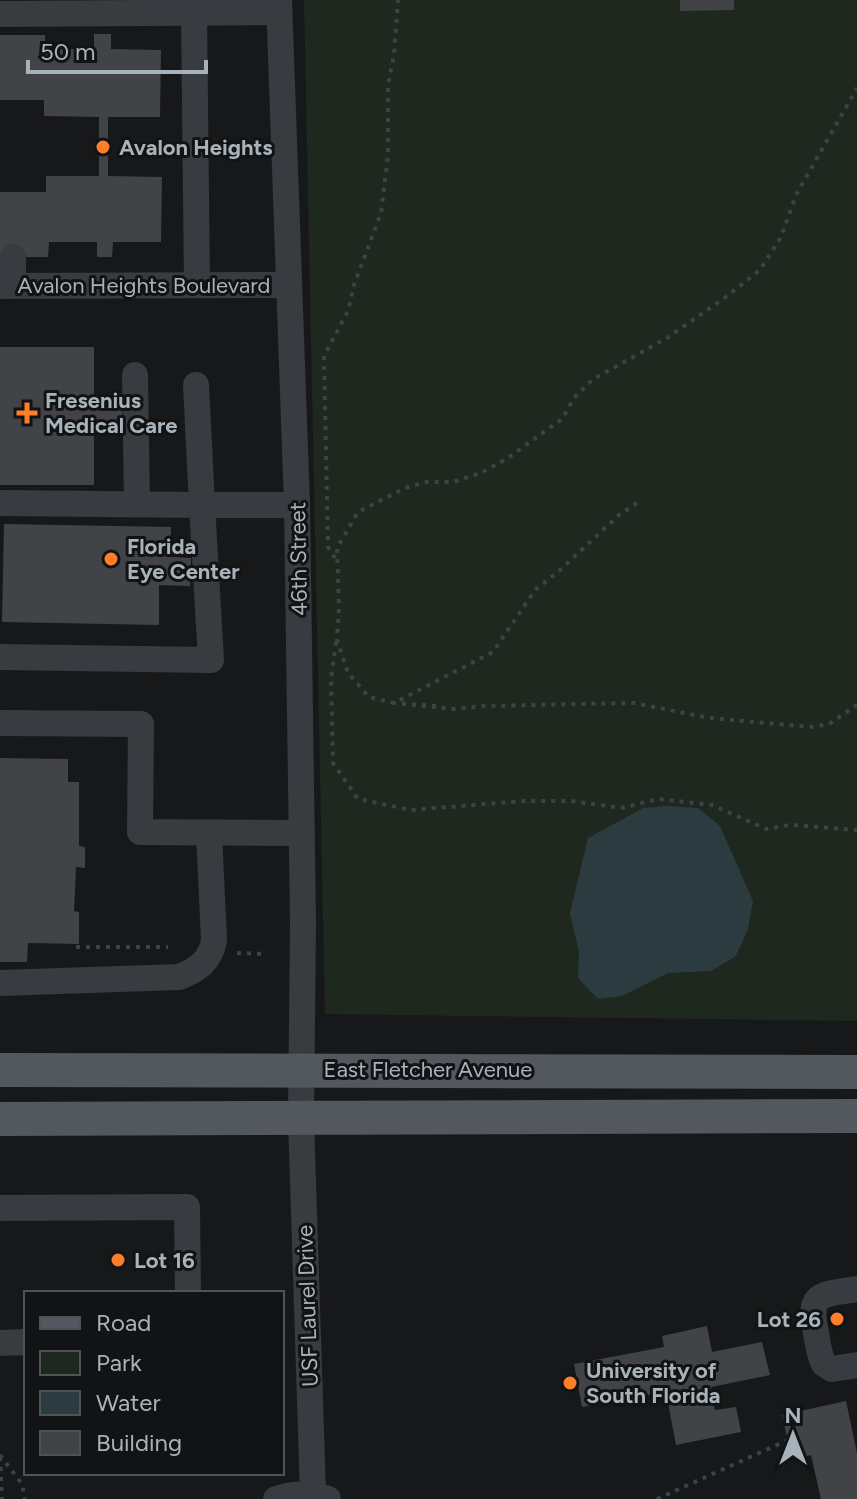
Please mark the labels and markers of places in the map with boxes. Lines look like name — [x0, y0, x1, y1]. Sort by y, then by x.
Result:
place label: Avalon Heights — [119, 134, 273, 161]
marker: Avalon Heights — [94, 138, 112, 156]
place label: Fresenius Medical Care — [45, 387, 178, 439]
marker: Fresenius Medical Care — [16, 402, 38, 424]
place label: Florida Eye Center — [127, 533, 240, 585]
marker: Florida Eye Center — [102, 550, 120, 568]
place label: Lot 16 — [134, 1247, 195, 1274]
marker: Lot 16 — [109, 1251, 127, 1269]
place label: Lot 26 — [757, 1306, 821, 1333]
marker: Lot 26 — [828, 1310, 846, 1328]
place label: University of South Florida — [586, 1357, 721, 1409]
marker: University of South Florida — [561, 1374, 579, 1392]

